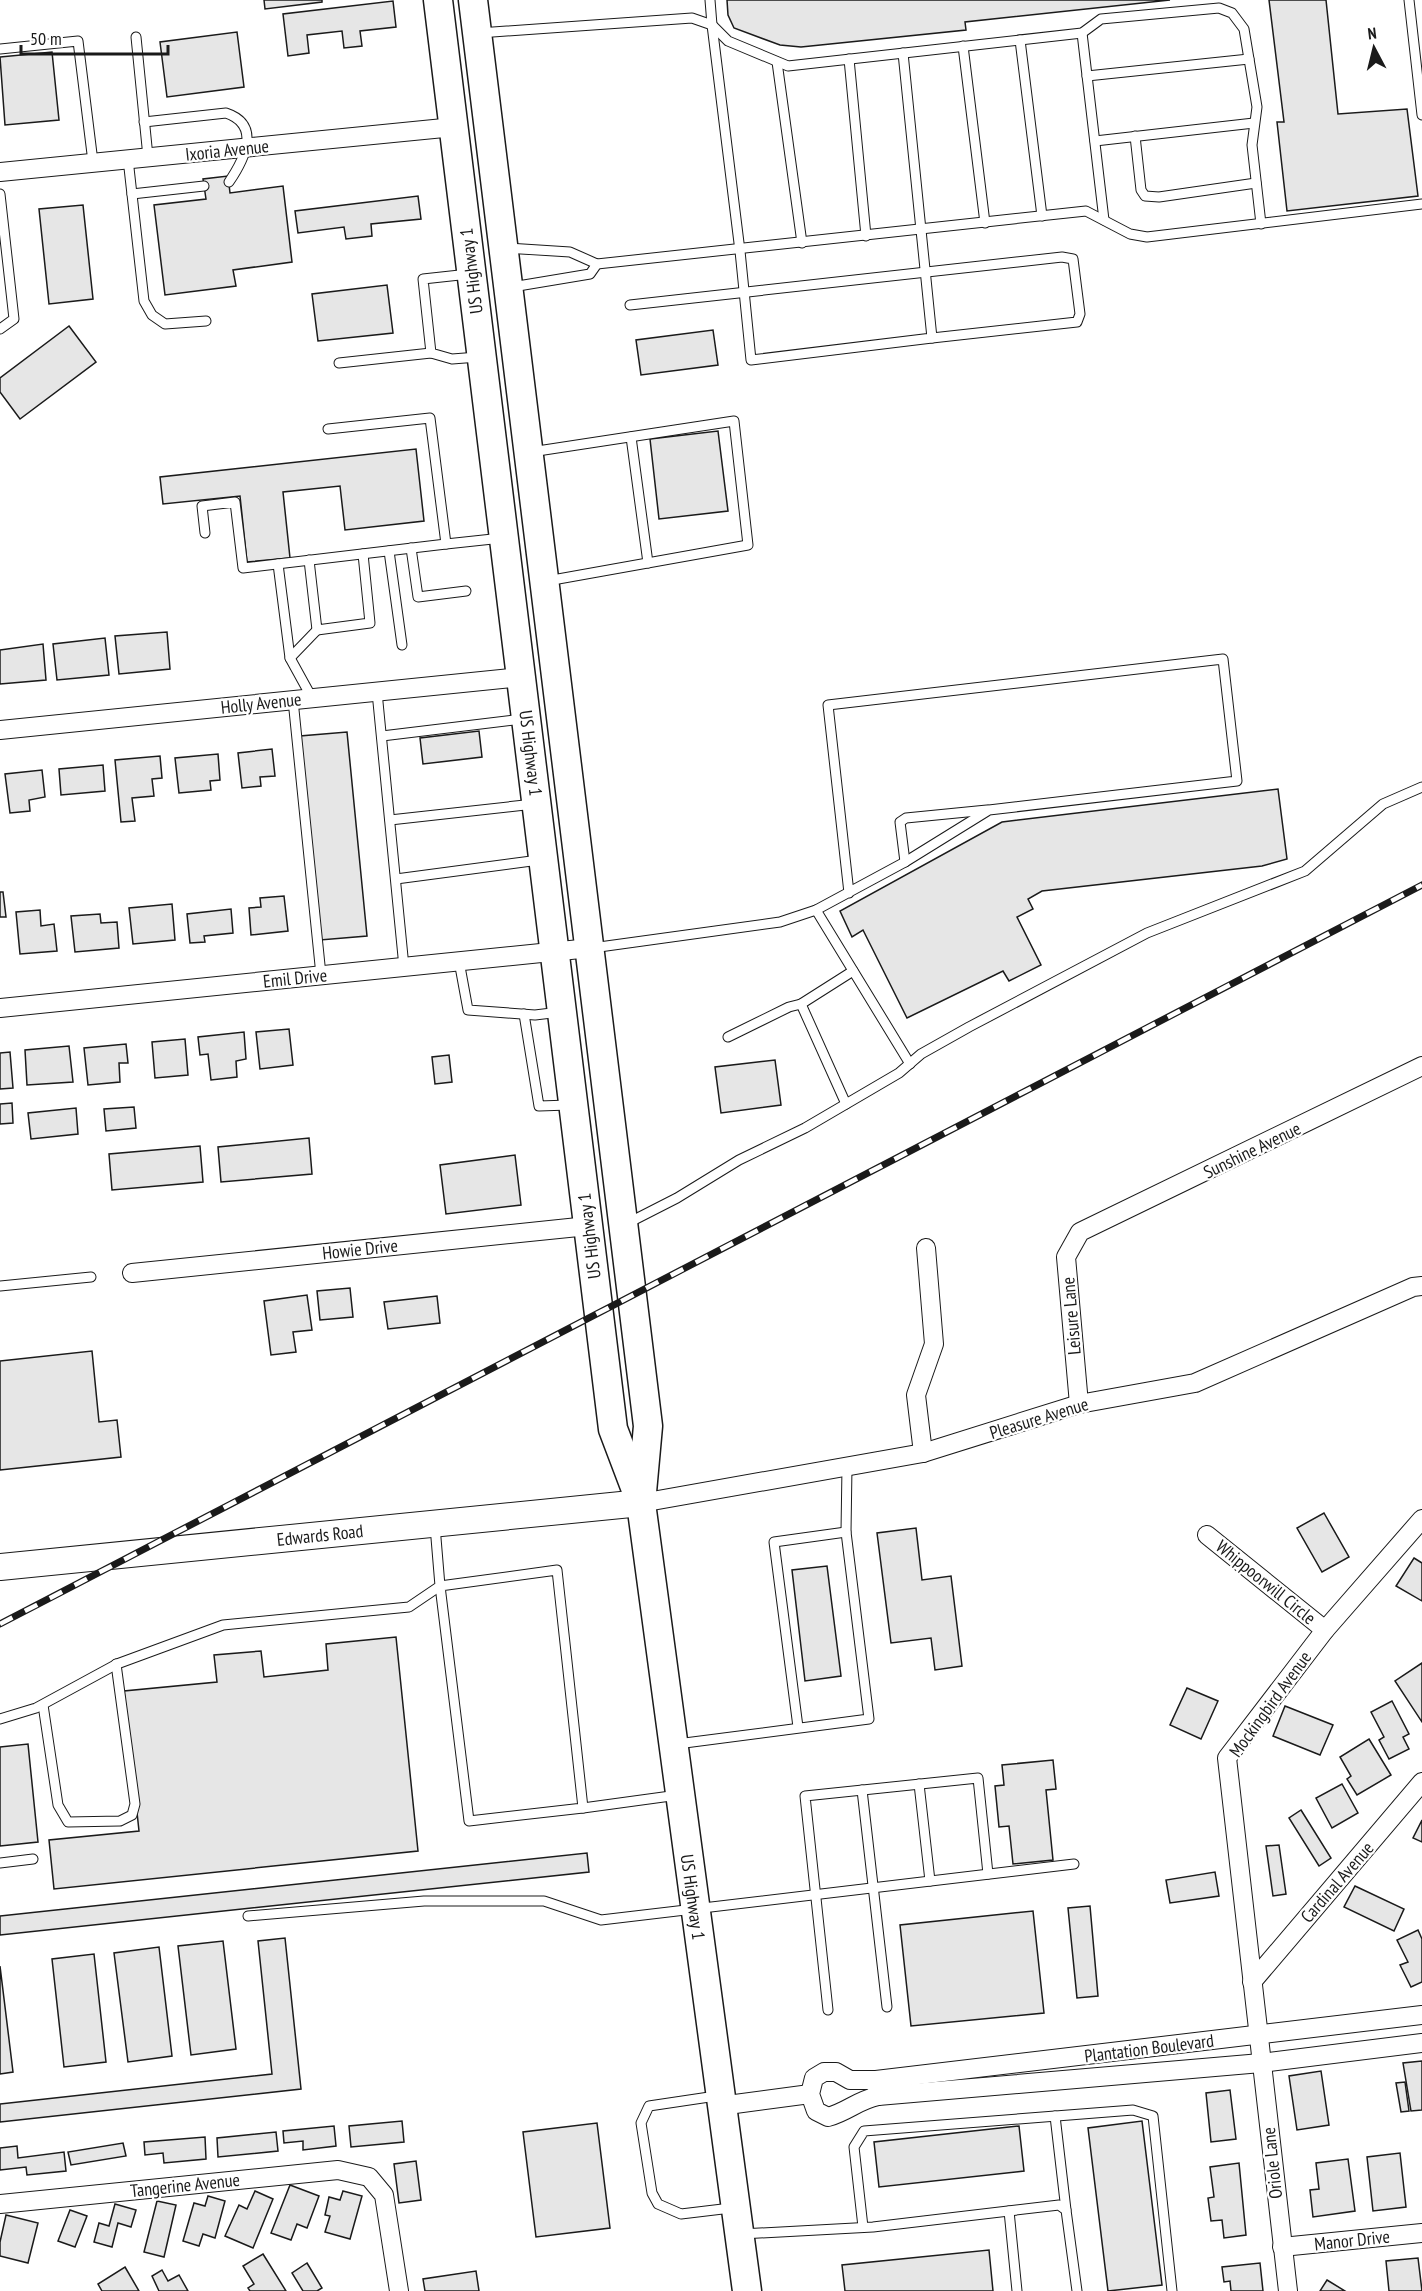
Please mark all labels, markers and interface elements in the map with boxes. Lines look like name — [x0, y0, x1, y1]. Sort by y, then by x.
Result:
scale bar — [21, 18, 168, 56]
north arrow — [1344, 18, 1404, 78]
text: N — [1367, 23, 1378, 44]
text: 50 m — [30, 27, 62, 50]
street label: Ixoria Avenue — [184, 134, 270, 166]
street label: US Highway 1 — [454, 227, 488, 315]
street label: Holly Avenue — [220, 687, 302, 719]
street label: US Highway 1 — [514, 709, 548, 797]
street label: Emil Drive — [262, 963, 328, 993]
street label: Sunshine Avenue — [1200, 1117, 1304, 1183]
street label: US Highway 1 — [572, 1192, 606, 1280]
street label: Howie Drive — [321, 1234, 399, 1264]
street label: Leisure Lane — [1056, 1276, 1086, 1356]
street label: Pleasure Avenue — [987, 1392, 1091, 1444]
street label: Edwards Road — [276, 1519, 364, 1551]
street label: Whippoorwill Circle — [1211, 1535, 1321, 1629]
street label: Mockingbird Avenue — [1224, 1646, 1316, 1762]
street label: Cardinal Avenue — [1296, 1837, 1378, 1927]
street label: US Highway 1 — [676, 1853, 710, 1941]
street label: Plantation Boulevard — [1083, 2029, 1215, 2067]
street label: Oriole Lane — [1257, 2126, 1287, 2200]
street label: Tangerine Avenue — [129, 2168, 241, 2202]
street label: Manor Drive — [1313, 2225, 1391, 2255]

